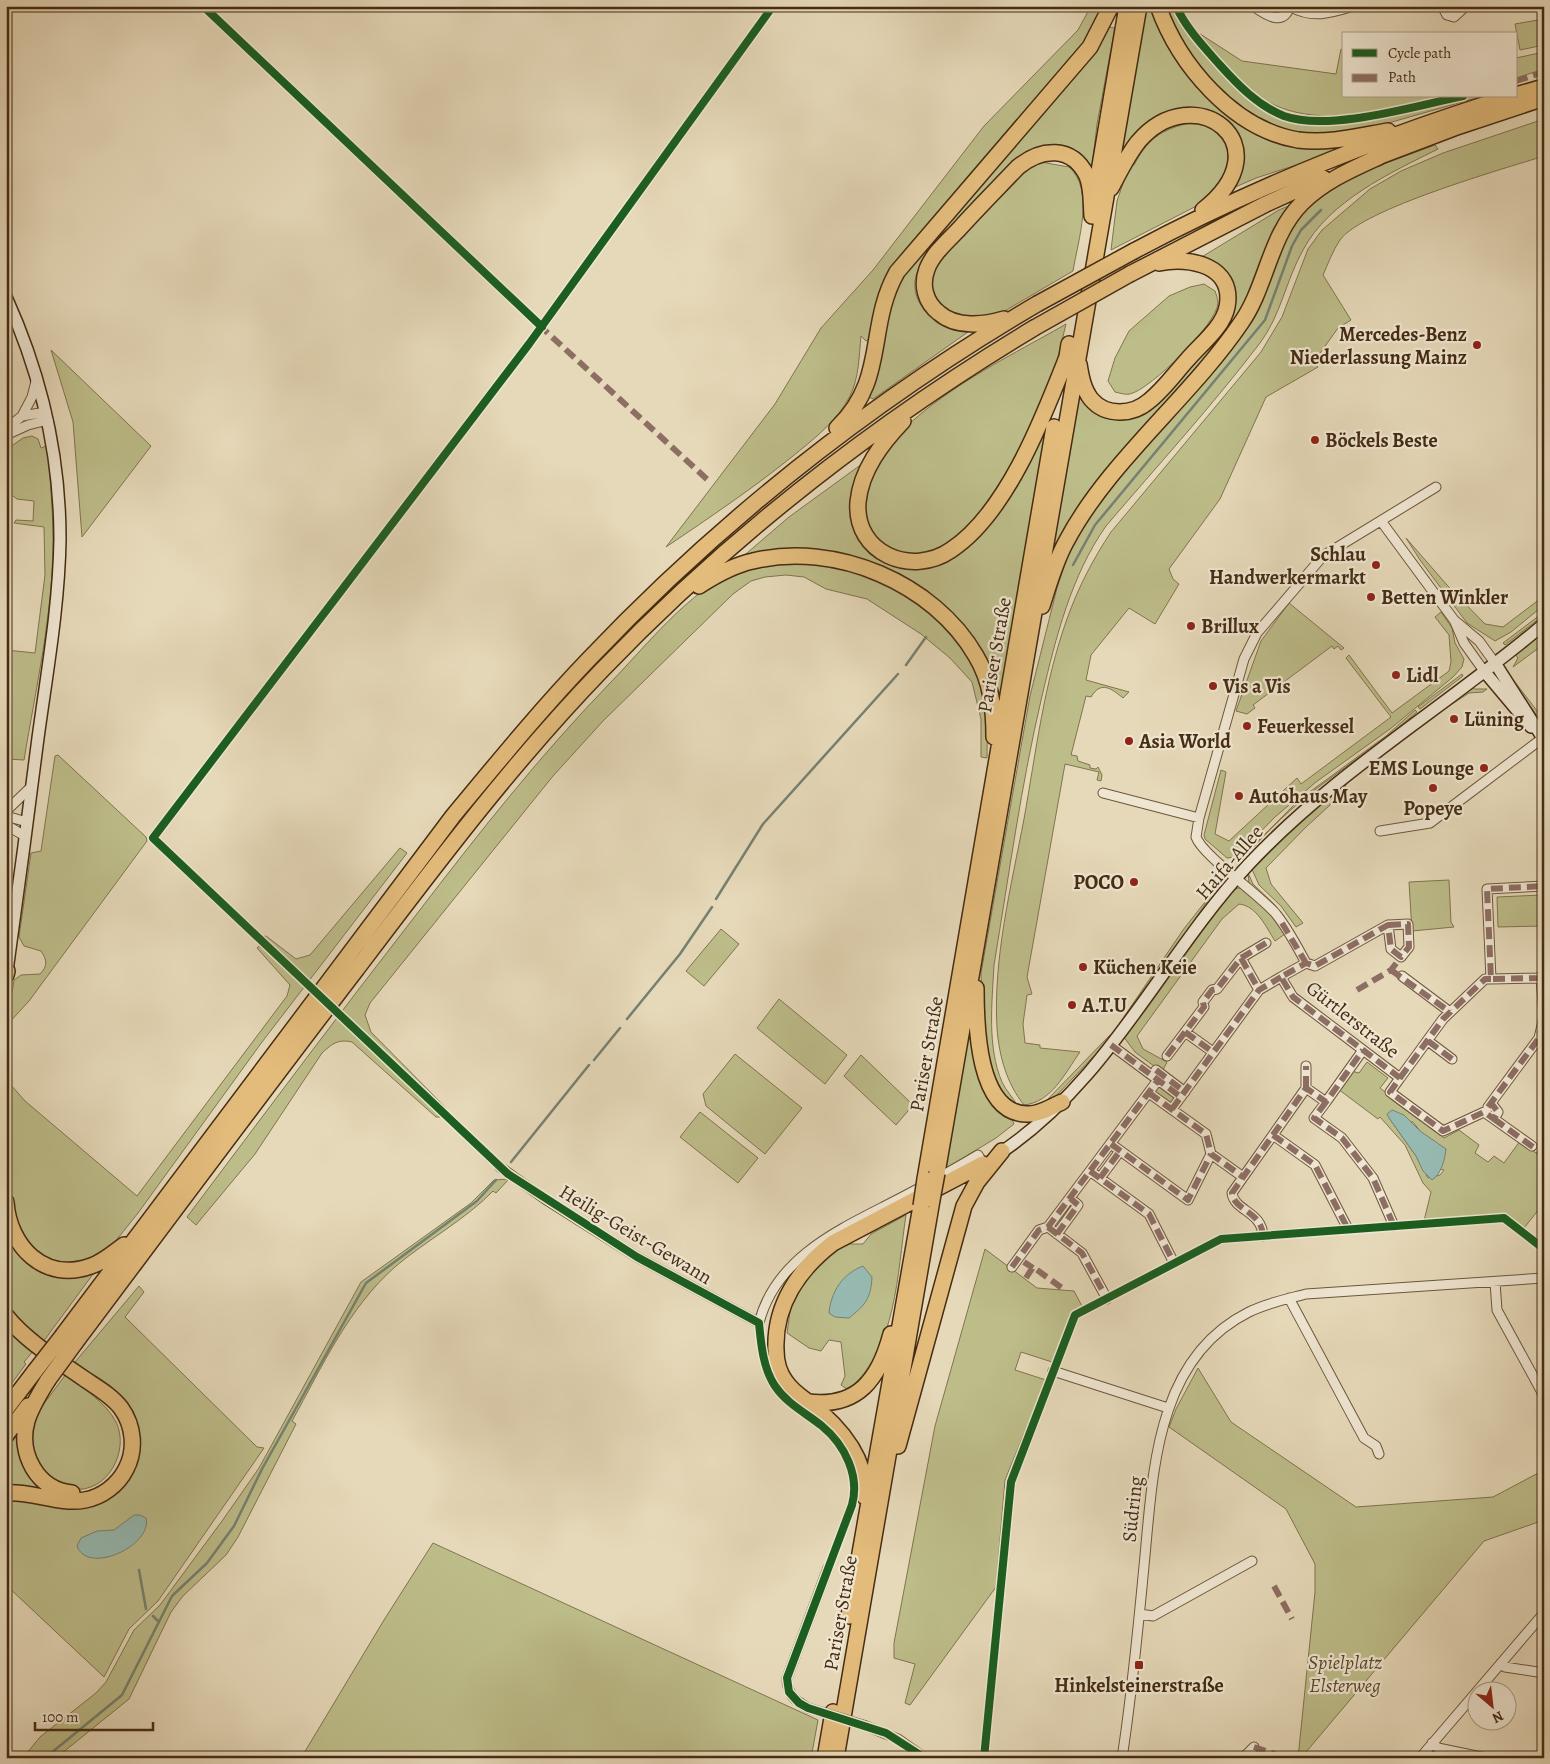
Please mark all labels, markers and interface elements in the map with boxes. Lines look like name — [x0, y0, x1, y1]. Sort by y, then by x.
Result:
legend — [1342, 32, 1518, 98]
text: Cycle path — [1388, 43, 1451, 63]
text: Path — [1388, 67, 1416, 87]
place label: Mercedes-Benz Niederlassung Mainz — [1290, 321, 1467, 371]
marker: Mercedes-Benz Niederlassung Mainz — [1471, 339, 1483, 351]
place label: Böckels Beste — [1325, 427, 1438, 454]
marker: Böckels Beste — [1309, 434, 1321, 446]
place label: Schlau Handwerkermarkt — [1209, 541, 1366, 591]
marker: Schlau Handwerkermarkt — [1370, 559, 1382, 571]
place label: Betten Winkler — [1381, 584, 1508, 611]
marker: Betten Winkler — [1365, 591, 1377, 603]
street label: Pariser Straße — [971, 595, 1018, 715]
place label: Brillux — [1201, 613, 1259, 640]
marker: Brillux — [1185, 620, 1197, 632]
place label: Lidl — [1406, 662, 1439, 689]
marker: Lidl — [1390, 669, 1402, 681]
place label: Vis a Vis — [1222, 673, 1291, 700]
marker: Vis a Vis — [1207, 680, 1219, 692]
place label: Lüning — [1464, 706, 1525, 733]
place label: Feuerkessel — [1257, 713, 1355, 740]
marker: Lüning — [1448, 713, 1460, 725]
marker: Feuerkessel — [1241, 720, 1253, 732]
place label: Asia World — [1138, 728, 1231, 755]
marker: Asia World — [1123, 735, 1135, 747]
place label: EMS Lounge — [1369, 755, 1474, 782]
marker: EMS Lounge — [1478, 762, 1490, 774]
marker: Popeye — [1427, 782, 1439, 794]
place label: Autohaus May — [1248, 783, 1368, 810]
marker: Autohaus May — [1233, 790, 1245, 802]
place label: Popeye — [1403, 795, 1463, 822]
street label: Haifa-Allee — [1189, 819, 1269, 905]
place label: POCO — [1073, 869, 1124, 896]
marker: POCO — [1128, 876, 1140, 888]
place label: Küchen Keie — [1093, 954, 1197, 981]
marker: Küchen Keie — [1077, 961, 1089, 973]
street label: Gürtlerstraße — [1300, 974, 1405, 1064]
place label: A.T.U — [1081, 992, 1127, 1019]
street label: Pariser Straße — [903, 994, 950, 1114]
marker: A.T.U — [1066, 999, 1078, 1011]
street label: Heilig-Geist-Gewann — [554, 1178, 717, 1291]
street label: Südring — [1116, 1475, 1149, 1544]
street label: Pariser Straße — [817, 1553, 864, 1673]
park label: Spielplatz Elsterweg — [1308, 1649, 1382, 1699]
marker: Hinkelsteinerstraße — [1133, 1659, 1145, 1671]
place label: Hinkelsteinerstraße — [1054, 1672, 1224, 1699]
north arrow — [1468, 1682, 1518, 1732]
scale bar — [35, 1699, 152, 1731]
text: N — [1489, 1706, 1507, 1728]
text: 100 m — [42, 1707, 79, 1727]

